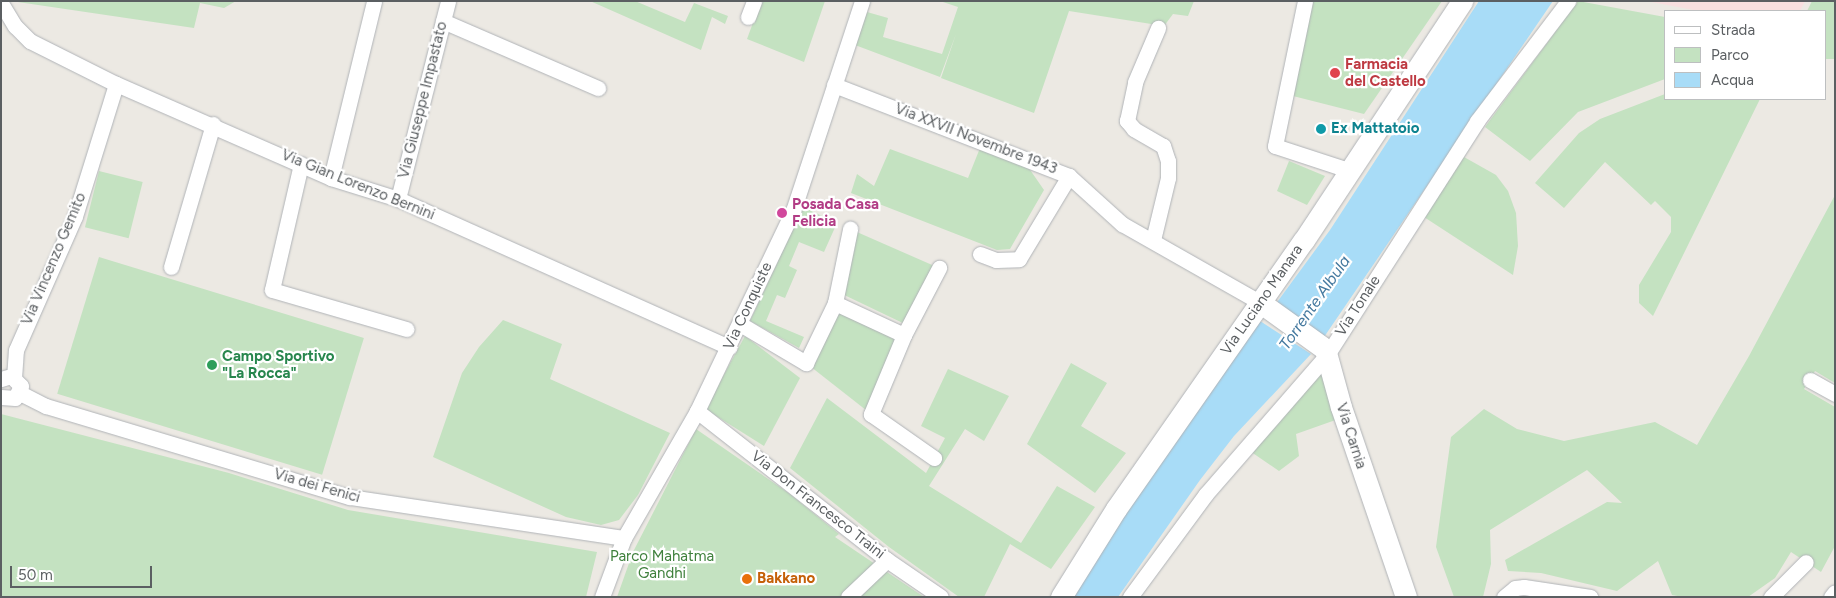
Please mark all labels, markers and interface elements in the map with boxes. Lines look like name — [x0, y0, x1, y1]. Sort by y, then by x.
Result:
legend — [1664, 10, 1826, 100]
street label: Via Giuseppe Impastato — [395, 20, 451, 180]
text: Strada — [1711, 21, 1755, 39]
text: Parco — [1711, 46, 1749, 64]
place label: Farmacia del Castello — [1345, 55, 1426, 90]
marker: Farmacia del Castello — [1329, 67, 1341, 79]
text: Acqua — [1711, 71, 1754, 89]
street label: Via XXVII Novembre 1943 — [892, 100, 1060, 178]
place label: Ex Mattatoio — [1331, 120, 1419, 138]
marker: Ex Mattatoio — [1315, 123, 1327, 135]
street label: Via Gian Lorenzo Bernini — [279, 146, 437, 224]
street label: Via Vincenzo Gemito — [18, 190, 90, 328]
place label: Posada Casa Felicia — [792, 195, 879, 230]
marker: Posada Casa Felicia — [776, 207, 788, 219]
street label: Via Luciano Manara — [1217, 241, 1307, 359]
water label: Torrente Albula — [1276, 252, 1354, 354]
street label: Via Conquiste — [720, 259, 776, 353]
street label: Via Tonale — [1332, 272, 1384, 340]
place label: Campo Sportivo "La Rocca" — [222, 347, 335, 382]
marker: Campo Sportivo "La Rocca" — [206, 359, 218, 371]
street label: Via Carnia — [1332, 401, 1370, 471]
street label: Via Don Francesco Traini — [748, 447, 888, 563]
street label: Via dei Fenici — [272, 465, 362, 507]
park label: Parco Mahatma Gandhi — [610, 547, 714, 582]
scale bar — [12, 556, 155, 588]
text: 50 m — [18, 566, 53, 584]
place label: Bakkano — [757, 570, 815, 588]
marker: Bakkano — [741, 573, 753, 585]

